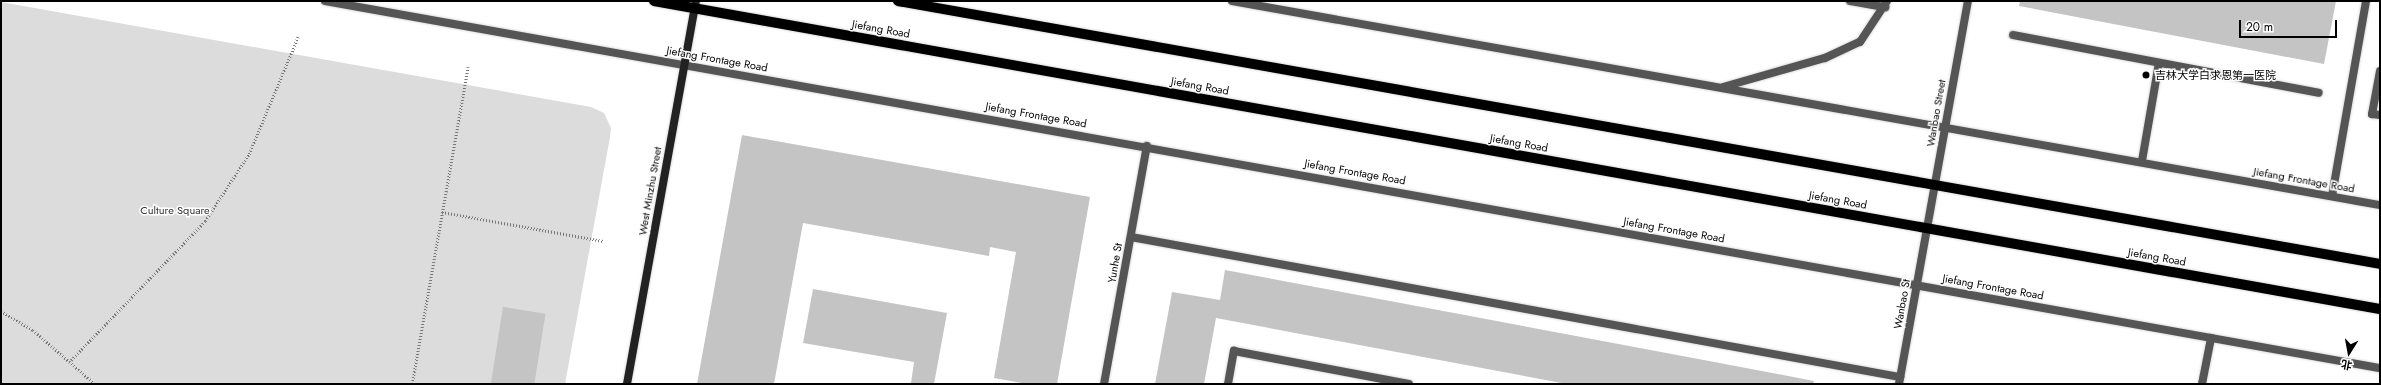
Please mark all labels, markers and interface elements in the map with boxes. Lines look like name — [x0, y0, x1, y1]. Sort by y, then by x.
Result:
scale bar — [2241, 12, 2339, 38]
street label: Jiefang Road — [851, 17, 911, 41]
text: 20 m — [2246, 18, 2273, 36]
street label: Jiefang Frontage Road — [665, 44, 769, 74]
place label: 吉林大学白求恩第一医院 — [2155, 68, 2276, 82]
marker: 吉林大学白求恩第一医院 — [2140, 69, 2152, 81]
street label: Jiefang Road — [1170, 74, 1230, 98]
street label: Wanbao Street — [1924, 78, 1948, 148]
street label: Jiefang Frontage Road — [984, 100, 1088, 130]
street label: Jiefang Road — [1489, 131, 1549, 155]
street label: West Minzhu Street — [636, 146, 664, 236]
street label: Jiefang Frontage Road — [1303, 157, 1407, 187]
street label: Jiefang Frontage Road — [2252, 165, 2356, 195]
street label: Jiefang Road — [1808, 188, 1868, 212]
park label: Culture Square — [140, 203, 210, 217]
street label: Jiefang Frontage Road — [1622, 215, 1726, 245]
street label: Yunhe St — [1105, 242, 1125, 284]
street label: Jiefang Road — [2127, 245, 2187, 269]
street label: Jiefang Frontage Road — [1941, 272, 2045, 302]
street label: Wanbao St — [1891, 278, 1913, 330]
north arrow — [2329, 333, 2369, 373]
text: 北 — [2340, 356, 2354, 374]

